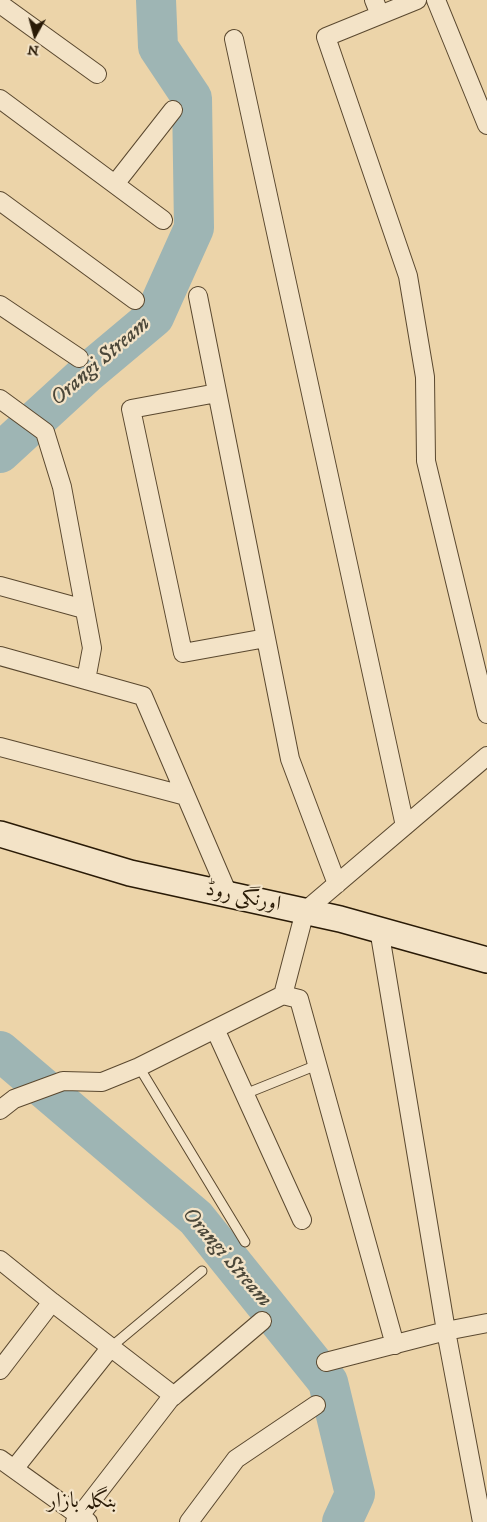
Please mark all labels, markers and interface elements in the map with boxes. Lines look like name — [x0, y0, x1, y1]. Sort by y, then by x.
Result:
north arrow — [10, 10, 60, 60]
text: N — [26, 40, 40, 60]
water label: Orangi Stream — [46, 311, 156, 413]
street label: اورنگی روڈ — [203, 878, 283, 918]
water label: Orangi Stream — [175, 1203, 277, 1313]
district label: بنگلہ بازار — [47, 1489, 117, 1515]

